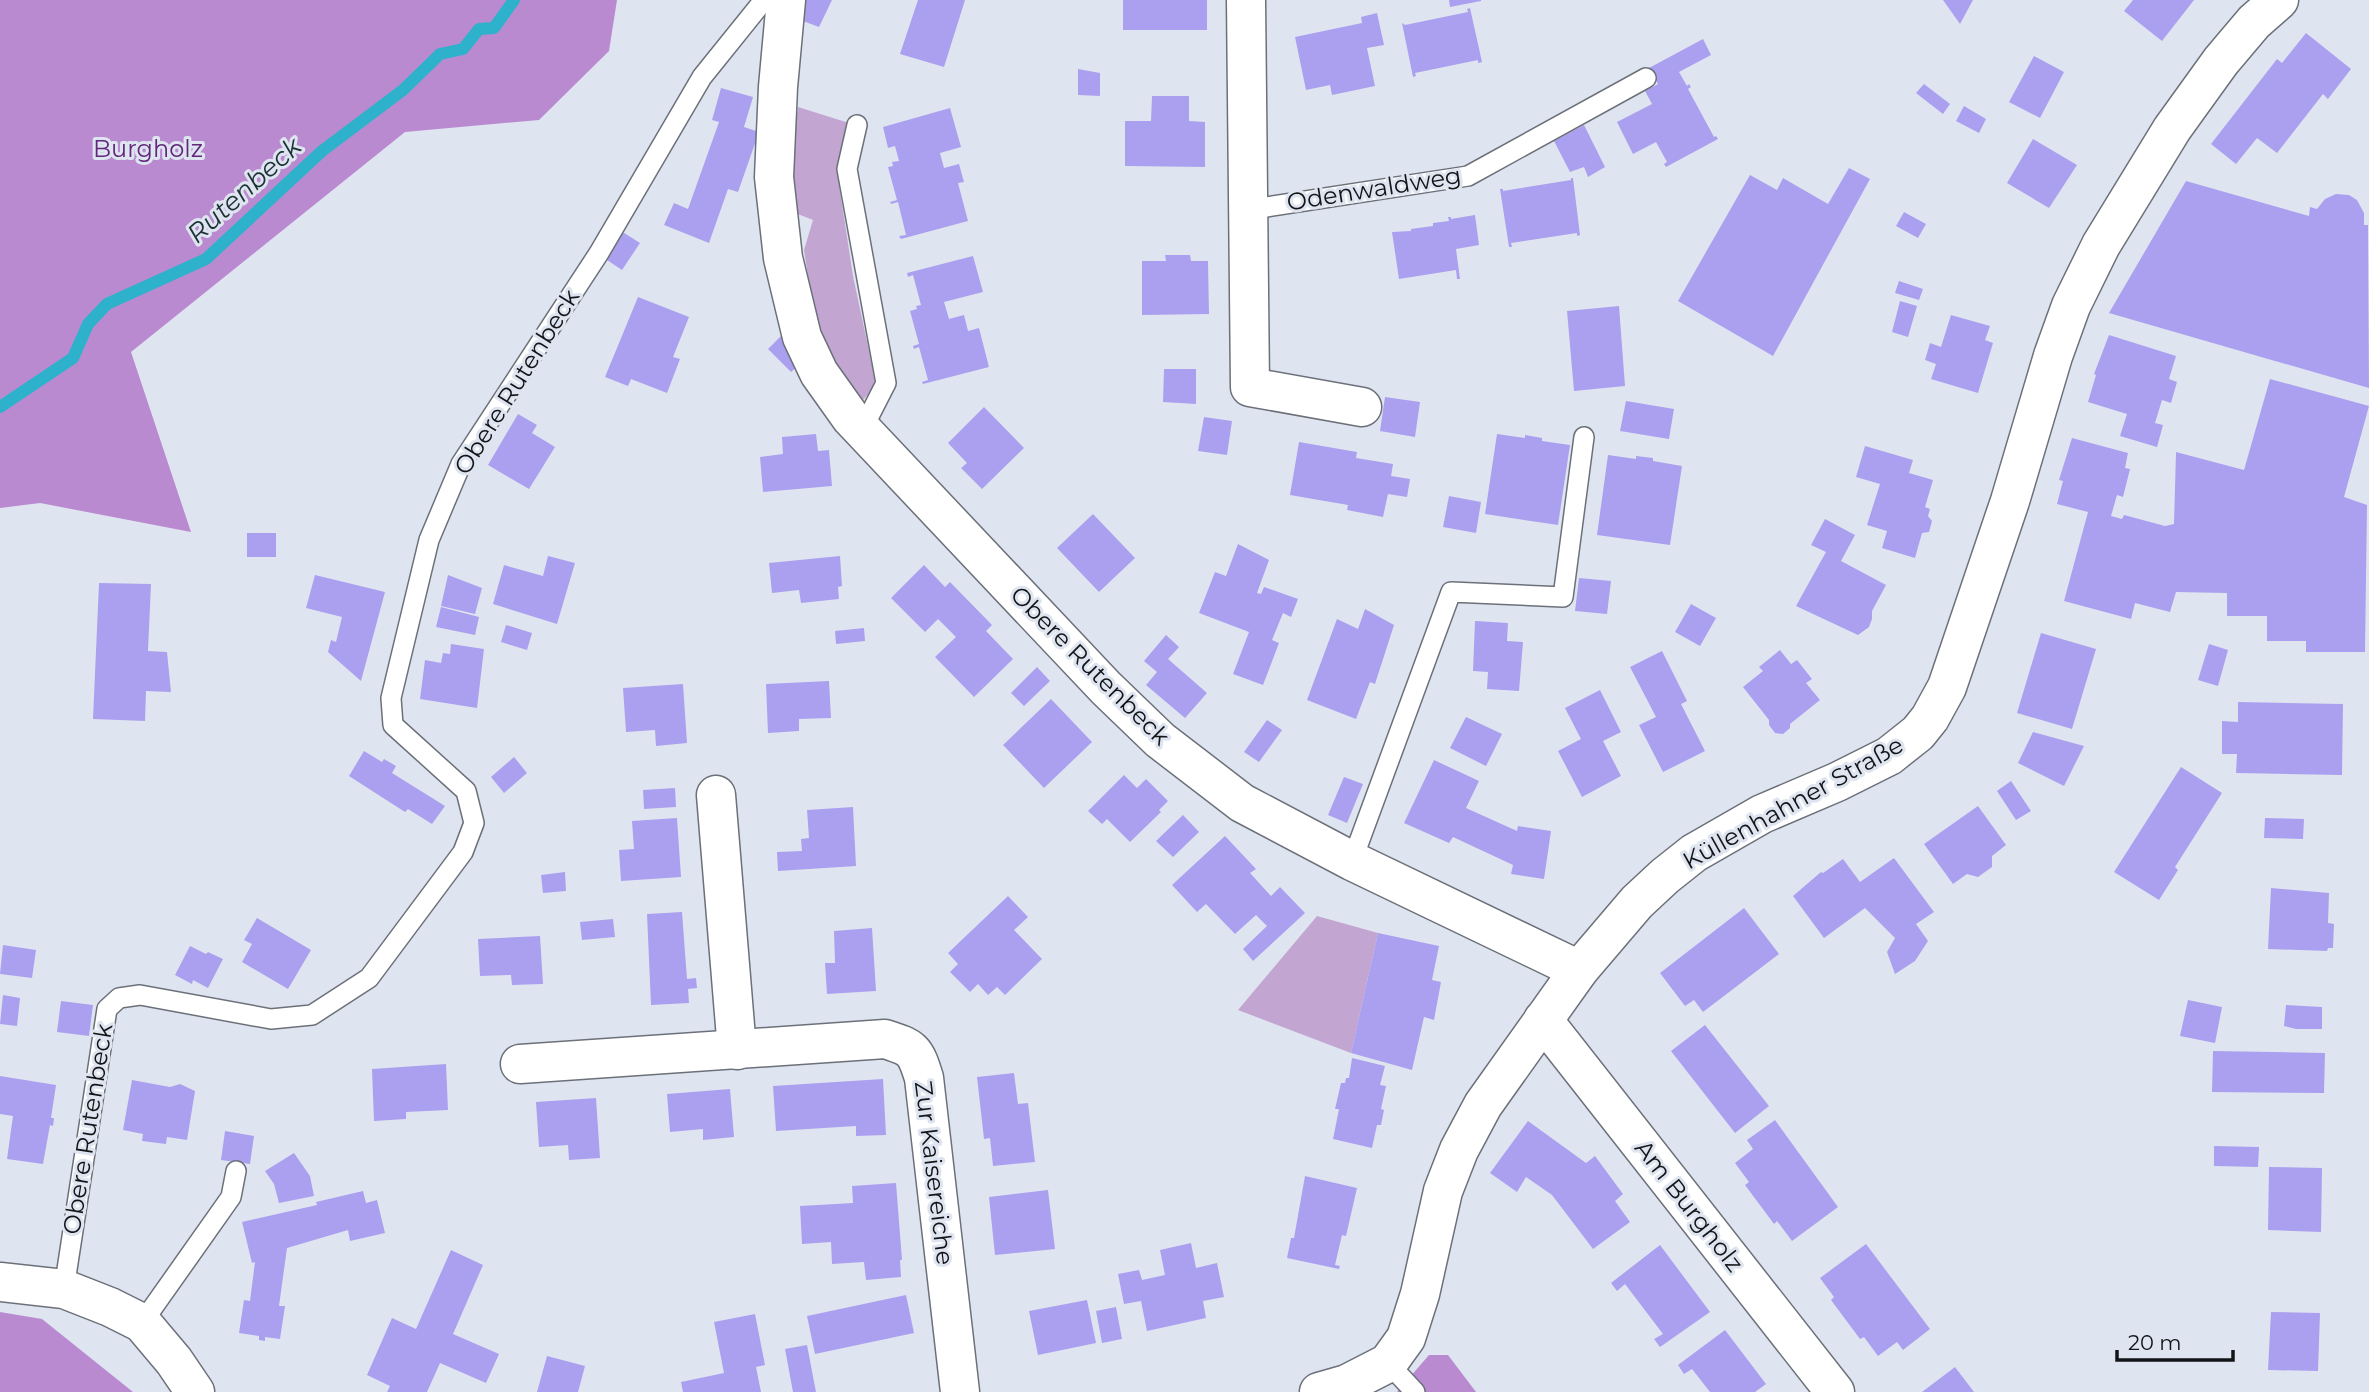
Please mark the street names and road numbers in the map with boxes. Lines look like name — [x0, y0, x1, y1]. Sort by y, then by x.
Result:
street label: Odenwaldweg — [1285, 160, 1463, 217]
street label: Obere Rutenbeck — [448, 283, 586, 480]
street label: Obere Rutenbeck — [1005, 580, 1176, 752]
street label: Küllenhahner Straße — [1678, 730, 1908, 875]
street label: Obere Rutenbeck — [57, 1021, 119, 1236]
street label: Zur Kaisereiche — [909, 1079, 960, 1267]
street label: Am Burgholz — [1629, 1134, 1750, 1277]

